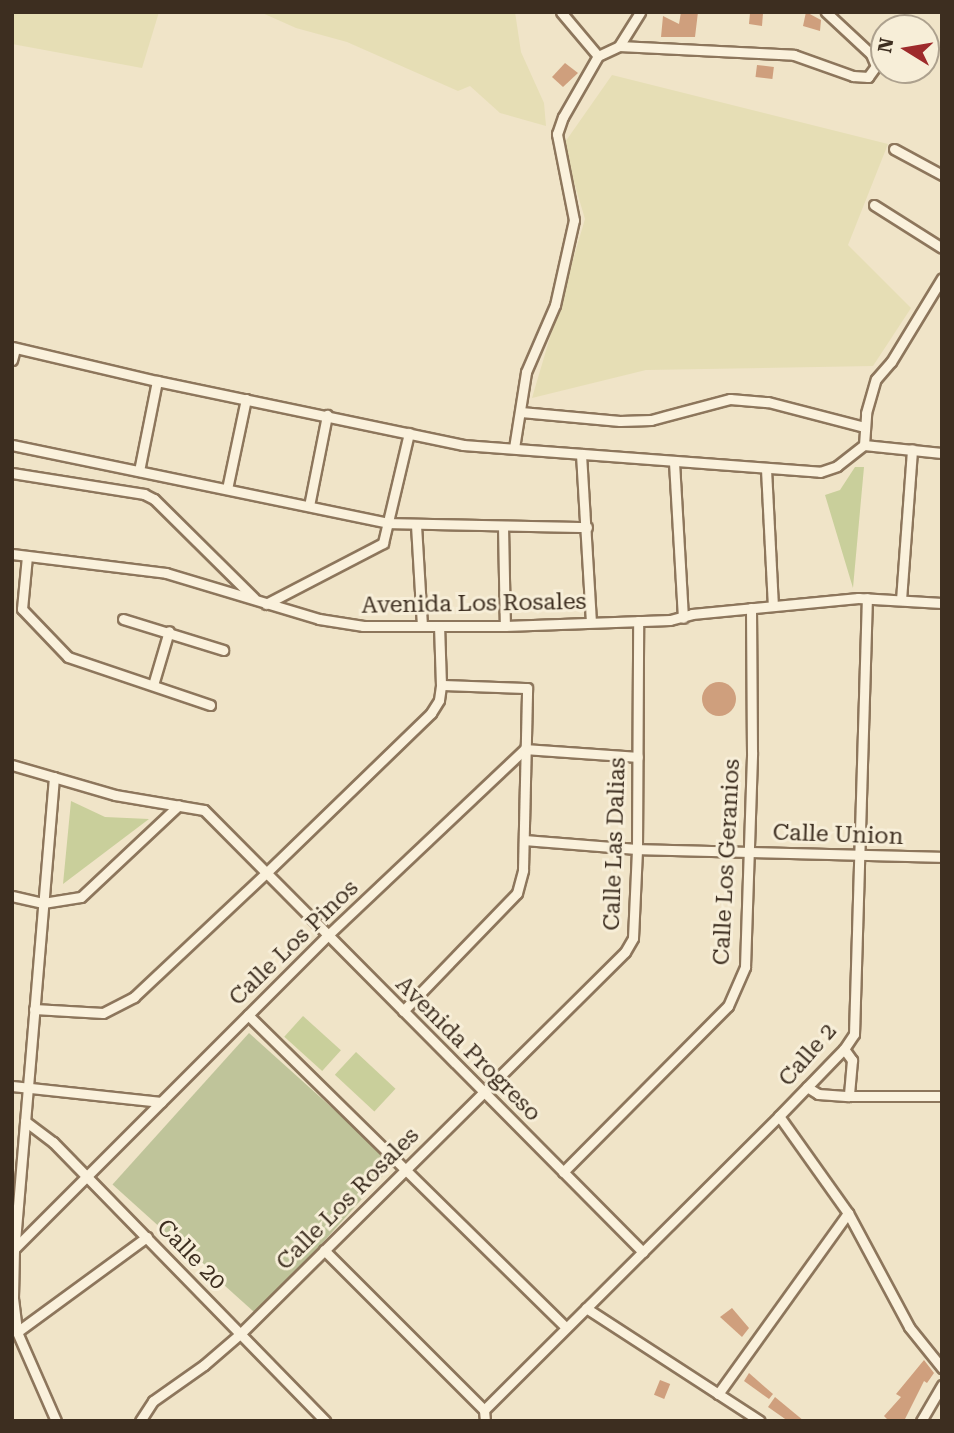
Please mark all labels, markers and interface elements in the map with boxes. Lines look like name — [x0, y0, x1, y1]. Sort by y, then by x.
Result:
north arrow — [870, 14, 940, 84]
text: N — [873, 36, 899, 55]
street label: Avenida Los Rosales — [361, 588, 587, 620]
street label: Calle Las Dalias — [598, 757, 632, 931]
street label: Calle Los Geranios — [708, 758, 746, 966]
street label: Calle Union — [772, 819, 904, 851]
street label: Calle Los Pinos — [224, 874, 364, 1012]
street label: Avenida Progreso — [390, 971, 546, 1127]
street label: Calle 2 — [773, 1018, 843, 1092]
street label: Calle Los Rosales — [271, 1122, 425, 1276]
street label: Calle 20 — [151, 1214, 231, 1296]

